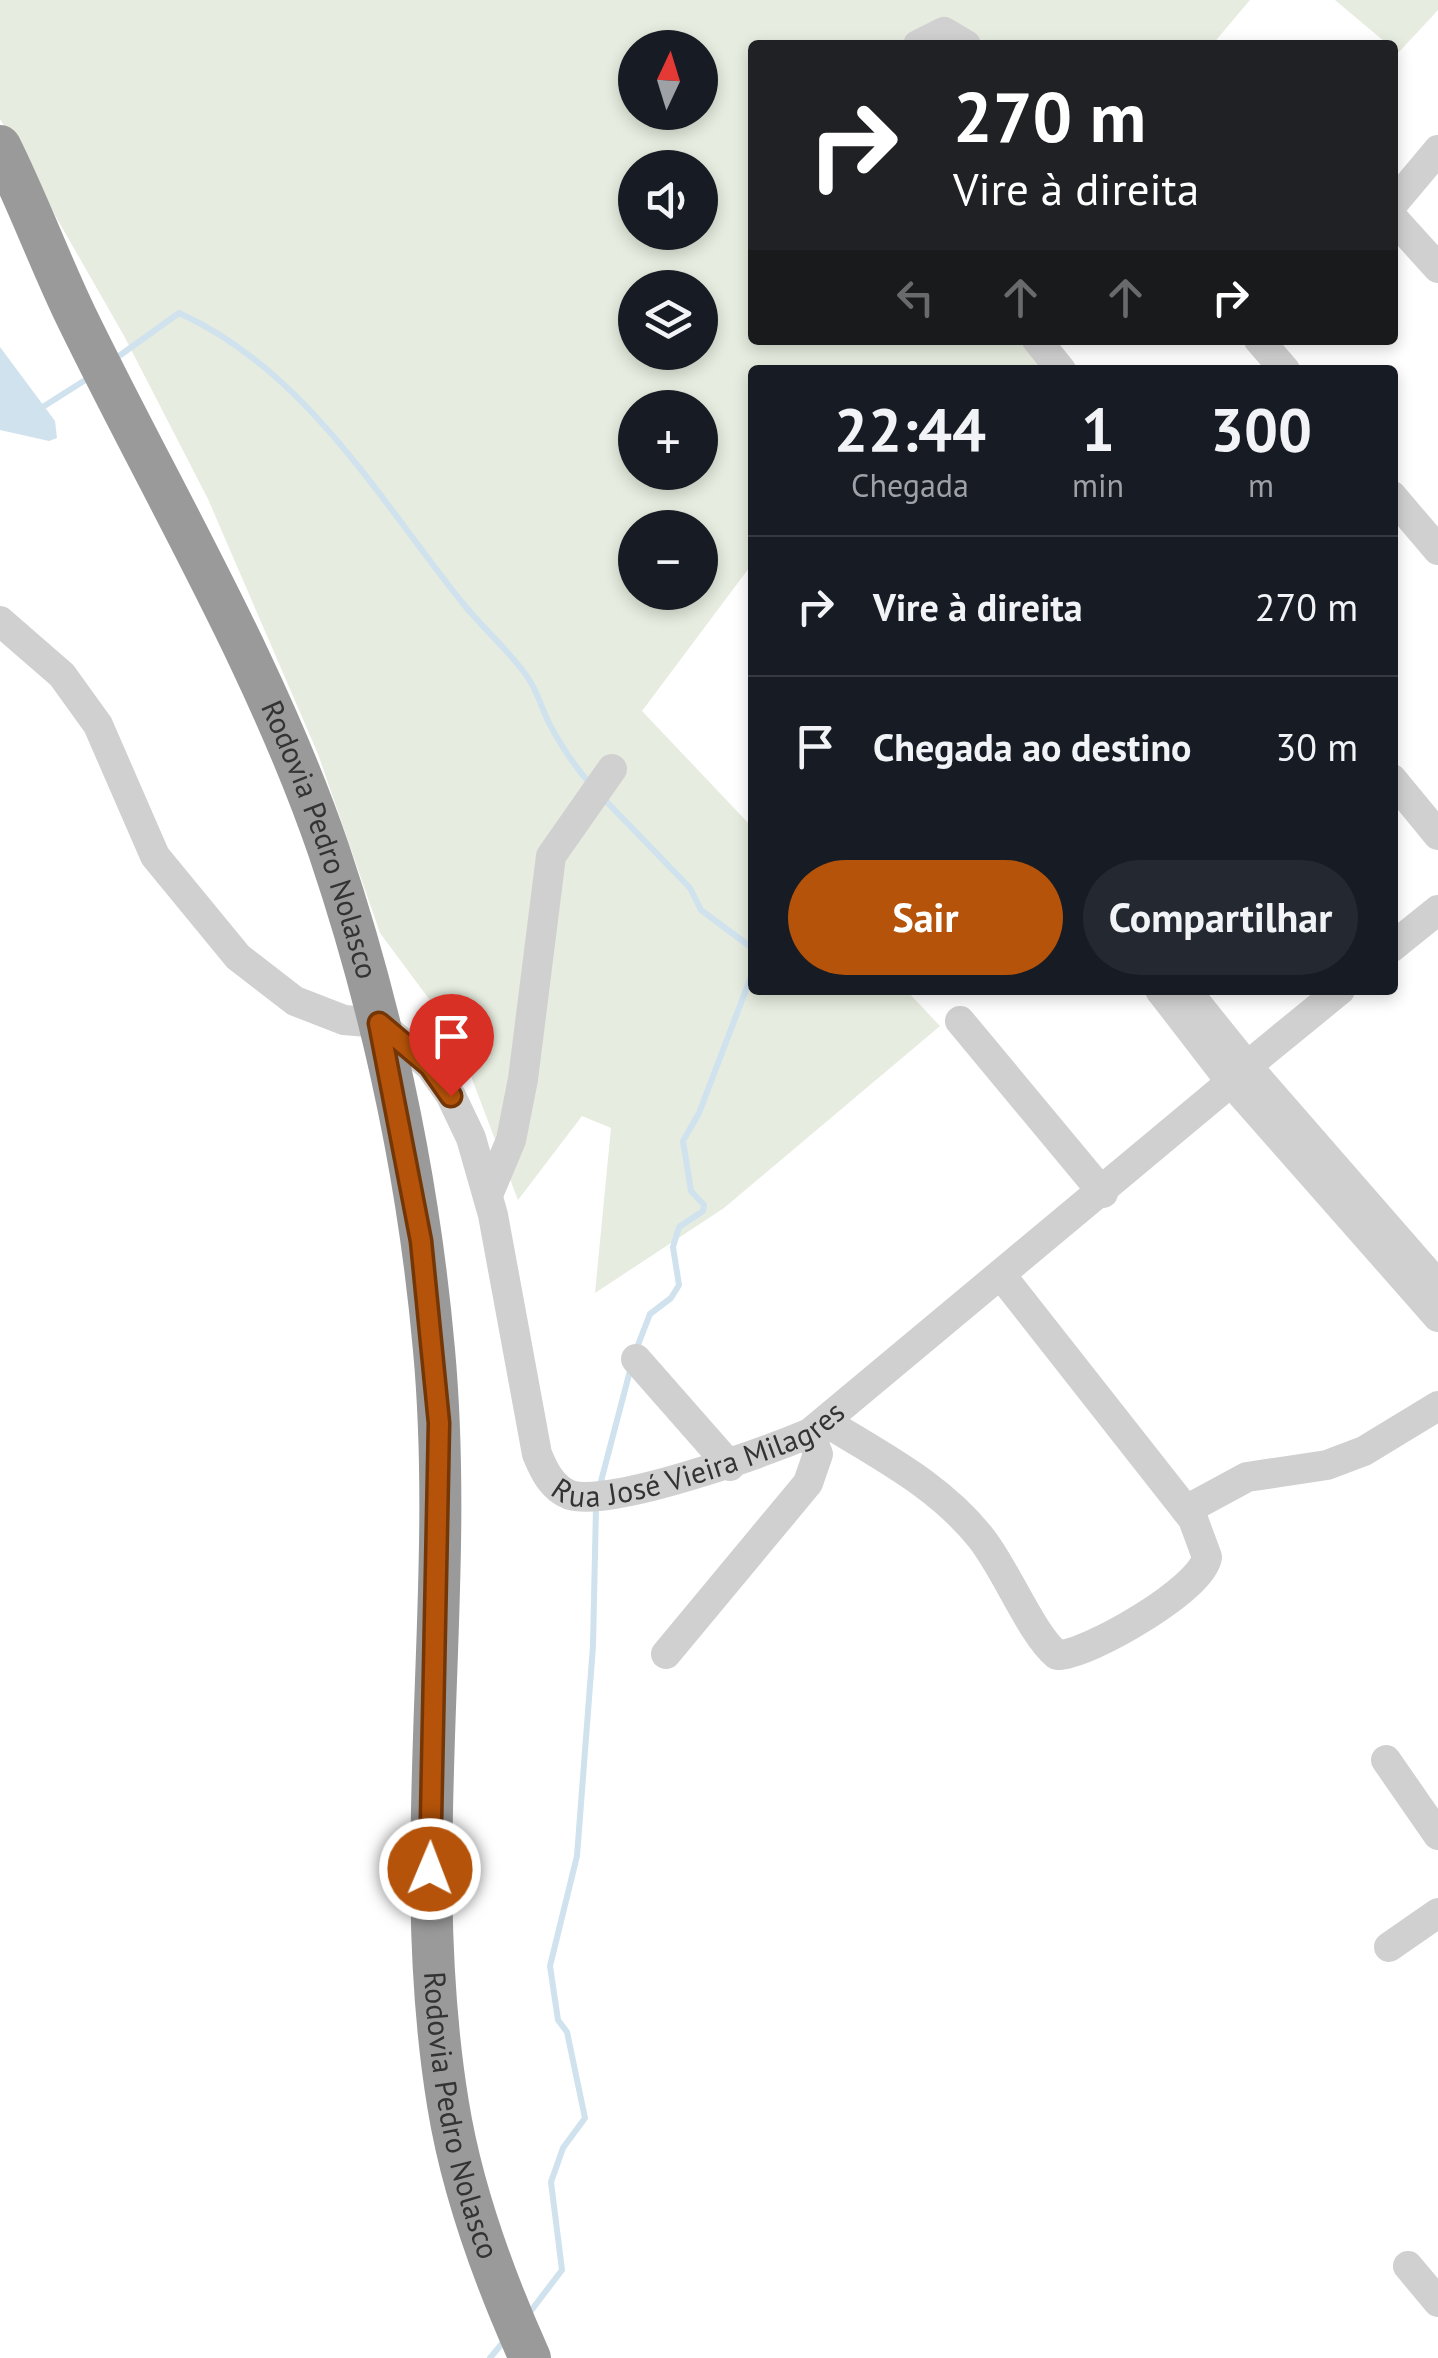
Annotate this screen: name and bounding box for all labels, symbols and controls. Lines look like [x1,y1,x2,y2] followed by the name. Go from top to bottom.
[618,30,718,130] north arrow
[618,30,718,610] map controls
[953,71,1146,161] text: 270 m
[788,80,918,210] icon: right
[618,150,718,250] button: sound
[953,159,1199,217] text: Vire à direita
[618,270,718,370] button: layers
[888,270,943,325] icon: left
[993,270,1048,325] icon: ahead
[1098,270,1153,325] icon: ahead
[1203,270,1258,325] icon: right
[618,390,718,490] button: +
[834,390,986,468] text: 22:44
[1081,390,1115,468] text: 1
[1210,390,1312,468] text: 300
[851,464,969,506] text: Chegada
[1072,464,1124,506] text: min
[1248,464,1274,506] text: m
[618,510,718,610] button: −
[788,579,843,634] icon: right
[873,582,1083,631] text: Vire à direita
[1255,582,1358,631] text: 270 m
[253,694,388,983] street label: Rodovia Pedro Nolasco
[788,719,843,774] icon: arrive
[873,722,1192,771] text: Chegada ao destino
[1276,722,1358,771] text: 30 m
[788,860,1063,975] button: Sair
[1083,860,1358,975] button: Compartilhar
[409,994,494,1097] pin
[424,1009,479,1064] icon: arrive
[544,1391,852,1515] street label: Rua José Vieira Milagres
[378,1817,482,1921] position arrow
[416,1970,509,2264] street label: Rodovia Pedro Nolasco

